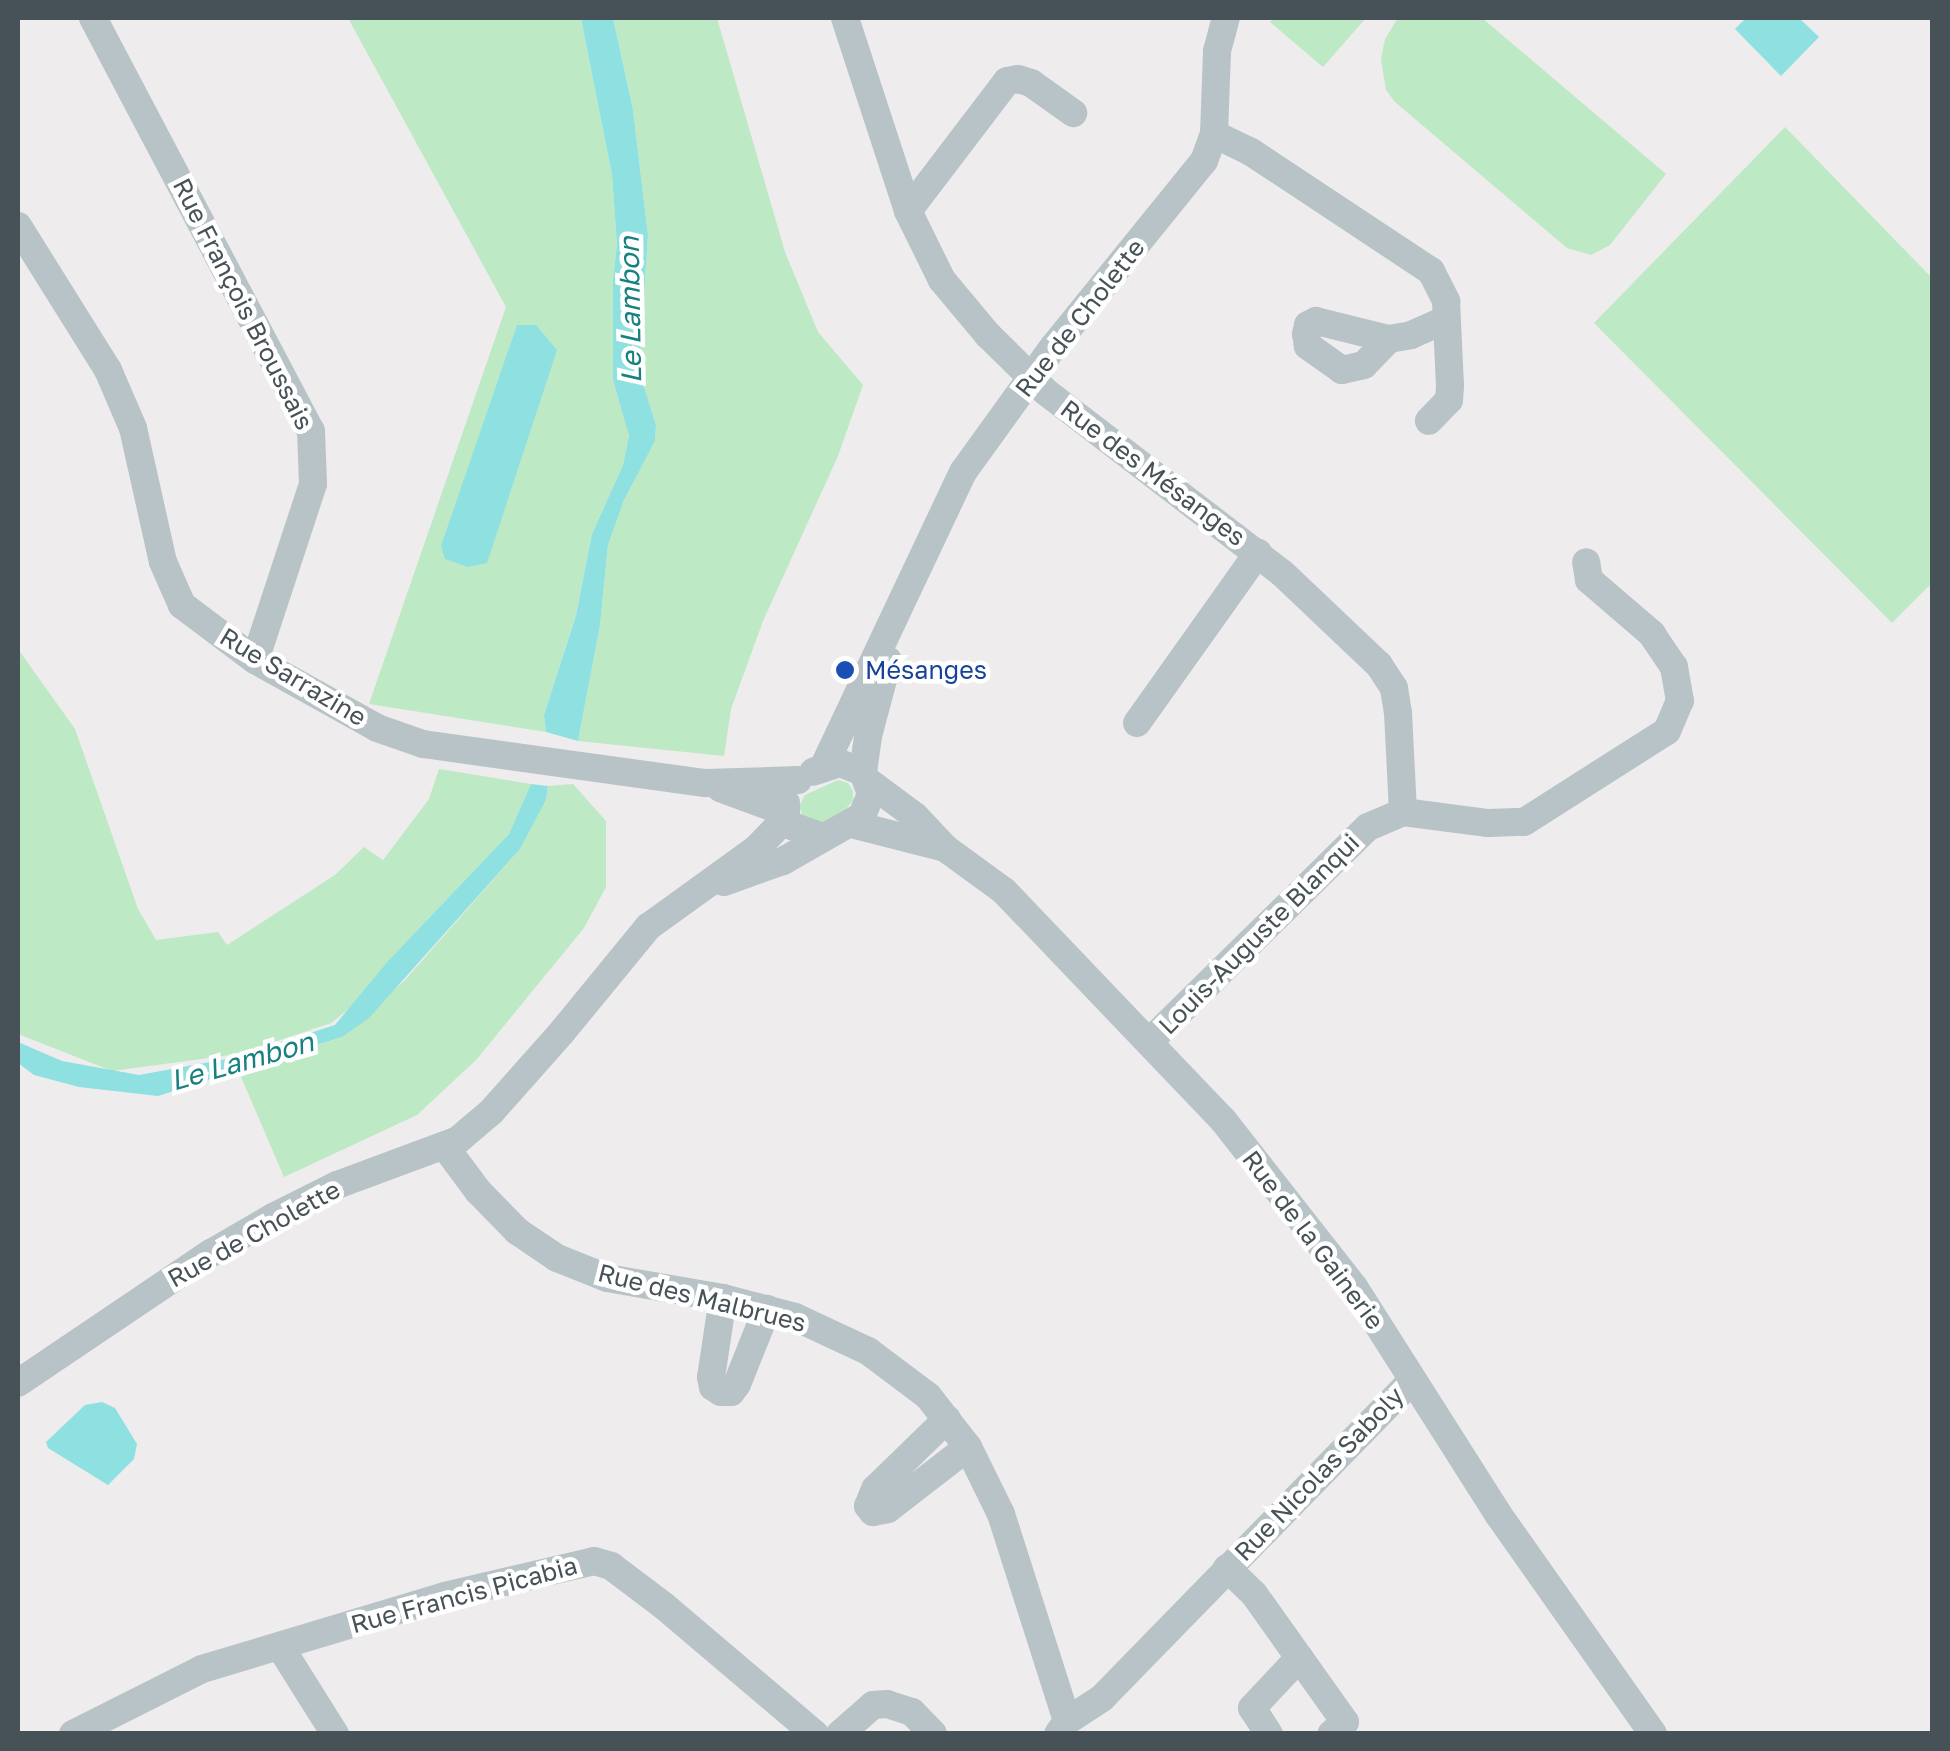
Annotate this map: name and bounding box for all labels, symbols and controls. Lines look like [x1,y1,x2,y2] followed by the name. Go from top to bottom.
[167,173,319,435] street label: Rue François Broussais
[1009,233,1151,403] street label: Rue de Cholette
[612,236,648,384] water label: Le Lambon
[1055,394,1251,552] street label: Rue des Mésanges
[214,622,372,732] street label: Rue Sarrazine
[865,655,987,685] place label: Mésanges
[834,659,856,681] marker: Mésanges
[1153,828,1365,1040] street label: Louis-Auguste Blanqui
[167,1025,317,1097] water label: Le Lambon
[1236,1145,1390,1335] street label: Rue de la Gainerie
[163,1174,345,1294] street label: Rue de Cholette
[595,1258,809,1338] street label: Rue des Malbrues
[1228,1381,1410,1567] street label: Rue Nicolas Saboly
[348,1550,580,1640] street label: Rue Francis Picabia

